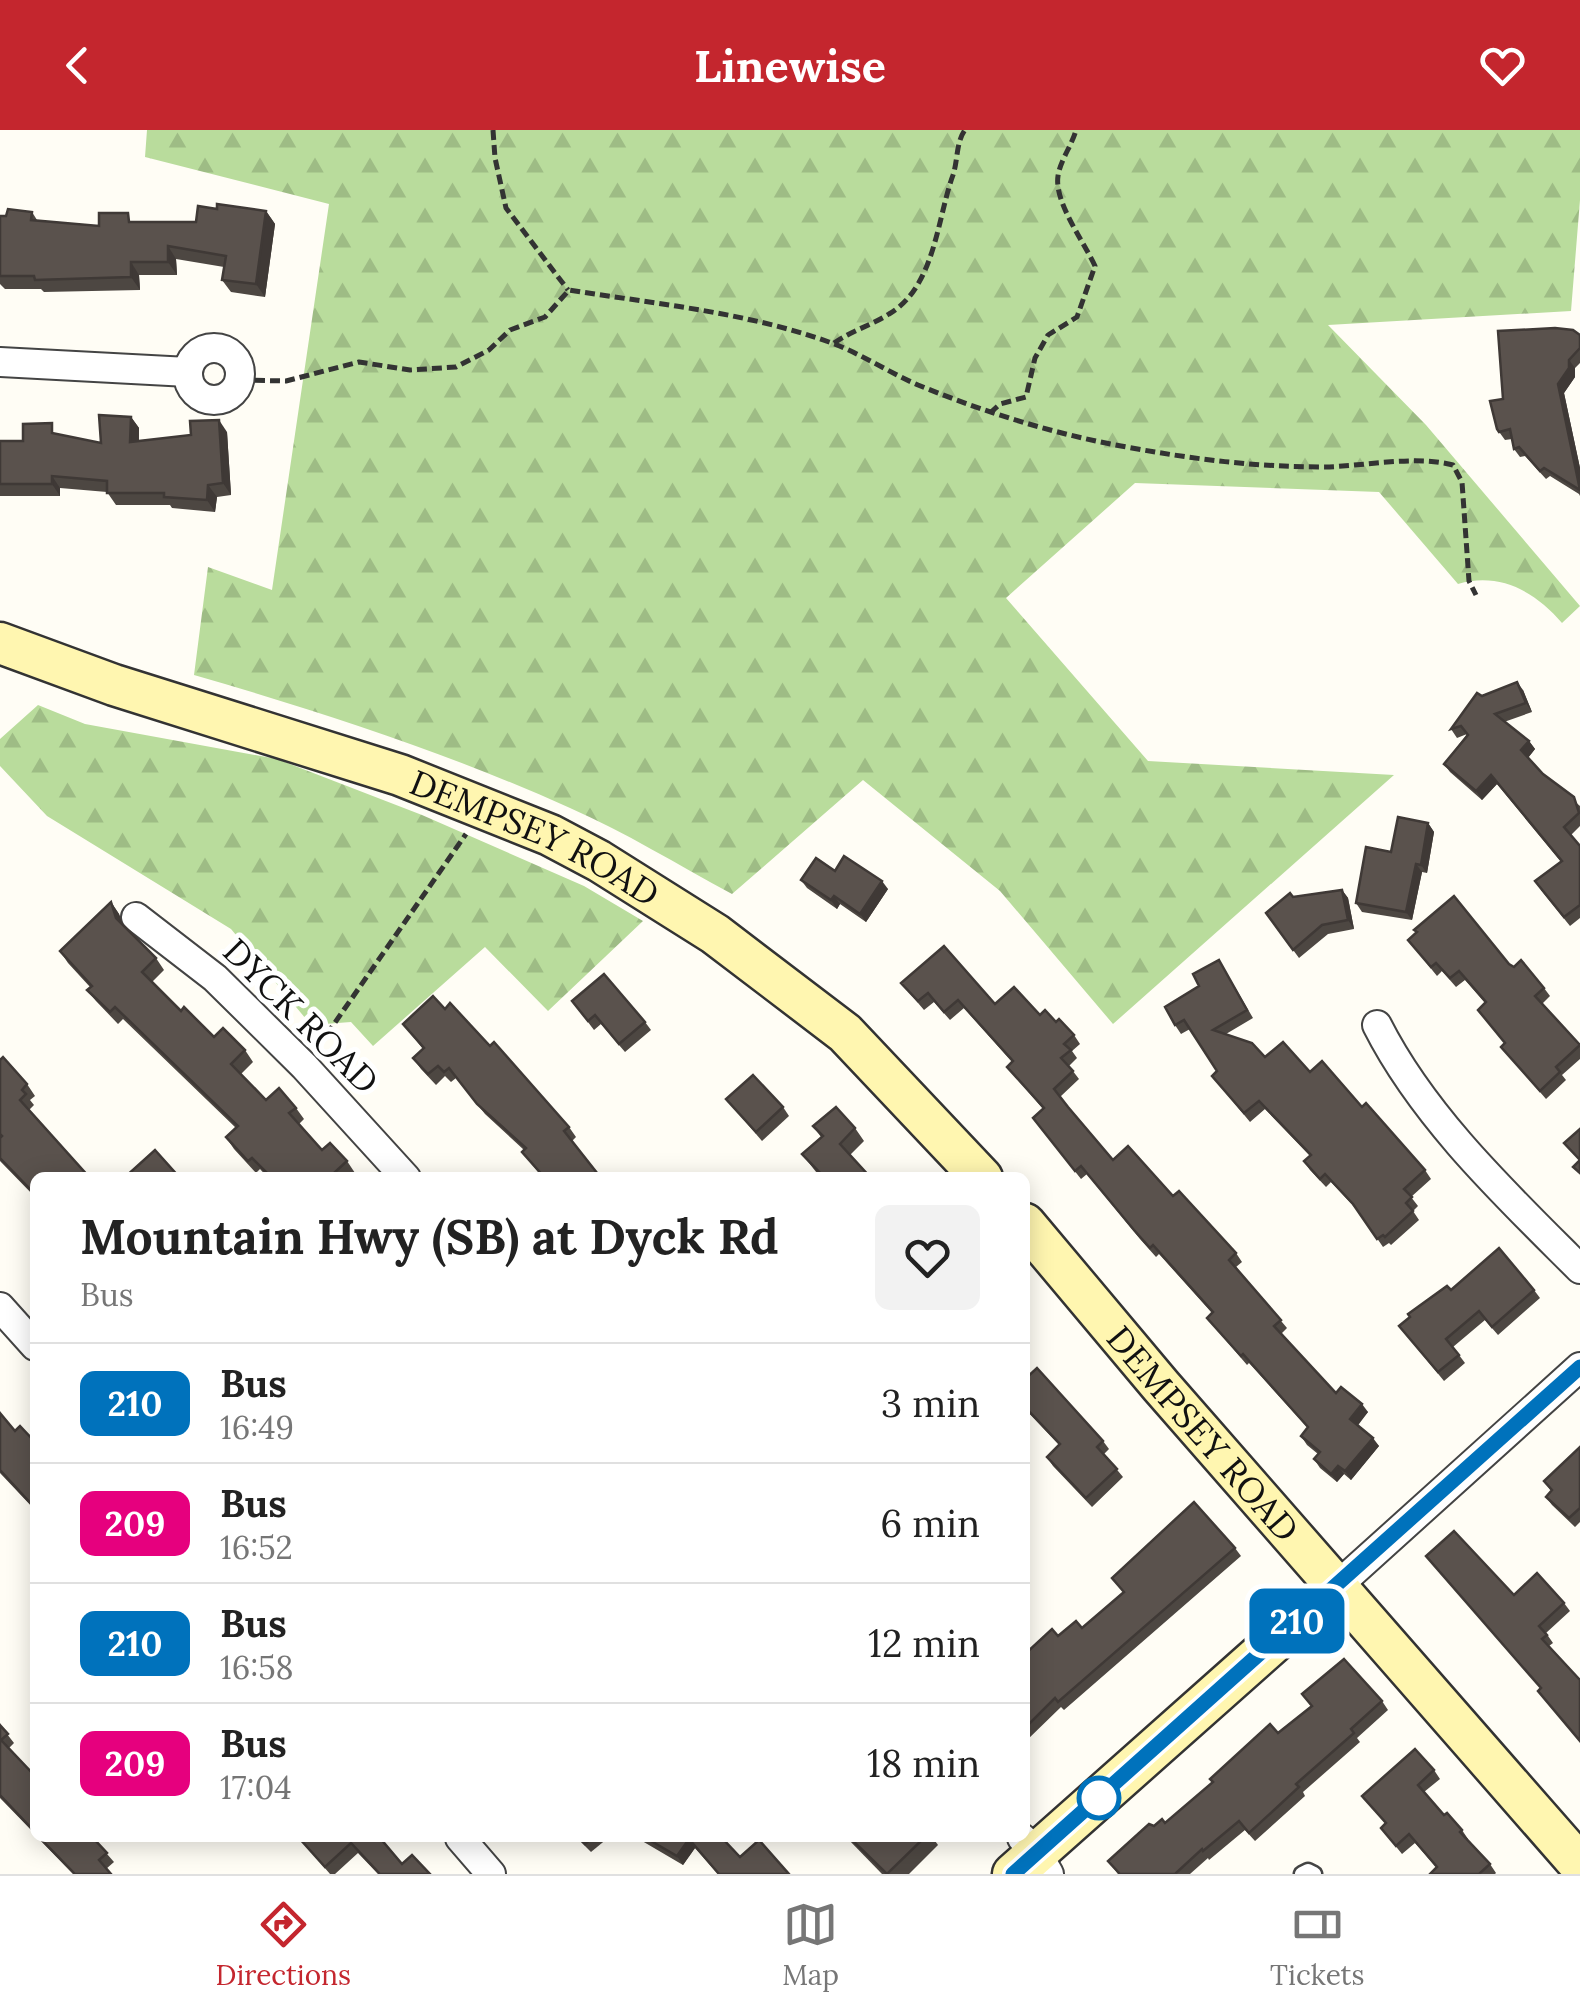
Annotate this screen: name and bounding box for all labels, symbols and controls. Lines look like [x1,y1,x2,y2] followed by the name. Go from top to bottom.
[694,37,886,94] text: Linewise
[50,38,105,93] icon: back
[1475,38,1530,93] icon: heart
[404,759,668,916] street label: DEMPSEY ROAD
[214,929,388,1103] street label: DYCK ROAD
[875,1205,980,1310] button: heart
[80,1206,779,1267] text: Mountain Hwy (SB) at Dyck Rd
[80,1274,134,1315] text: Bus
[1097,1316,1309,1551] street label: DEMPSEY ROAD
[220,1359,287,1407] text: Bus
[881,1379,980,1427] text: 3 min
[107,1381,163,1426] text: 210
[220,1407,294,1448] text: 16:49
[220,1479,287,1527] text: Bus
[880,1499,980,1547] text: 6 min
[104,1501,166,1546] text: 209
[220,1527,293,1568] text: 16:52
[1240,1588,1354,1654] line badge: 210
[220,1599,287,1647] text: Bus
[1269,1599,1325,1644] text: 210
[868,1619,980,1667] text: 12 min
[107,1621,163,1666] text: 210
[220,1647,294,1688] text: 16:58
[220,1719,287,1767] text: Bus
[867,1739,980,1787] text: 18 min
[104,1741,166,1786] text: 209
[220,1767,292,1808] text: 17:04
[1078,1777,1120,1819] unlabelled marker
[216,1897,351,1993] tab: Directions
[782,1897,839,1993] tab: Map
[1270,1897,1364,1993] tab: Tickets

